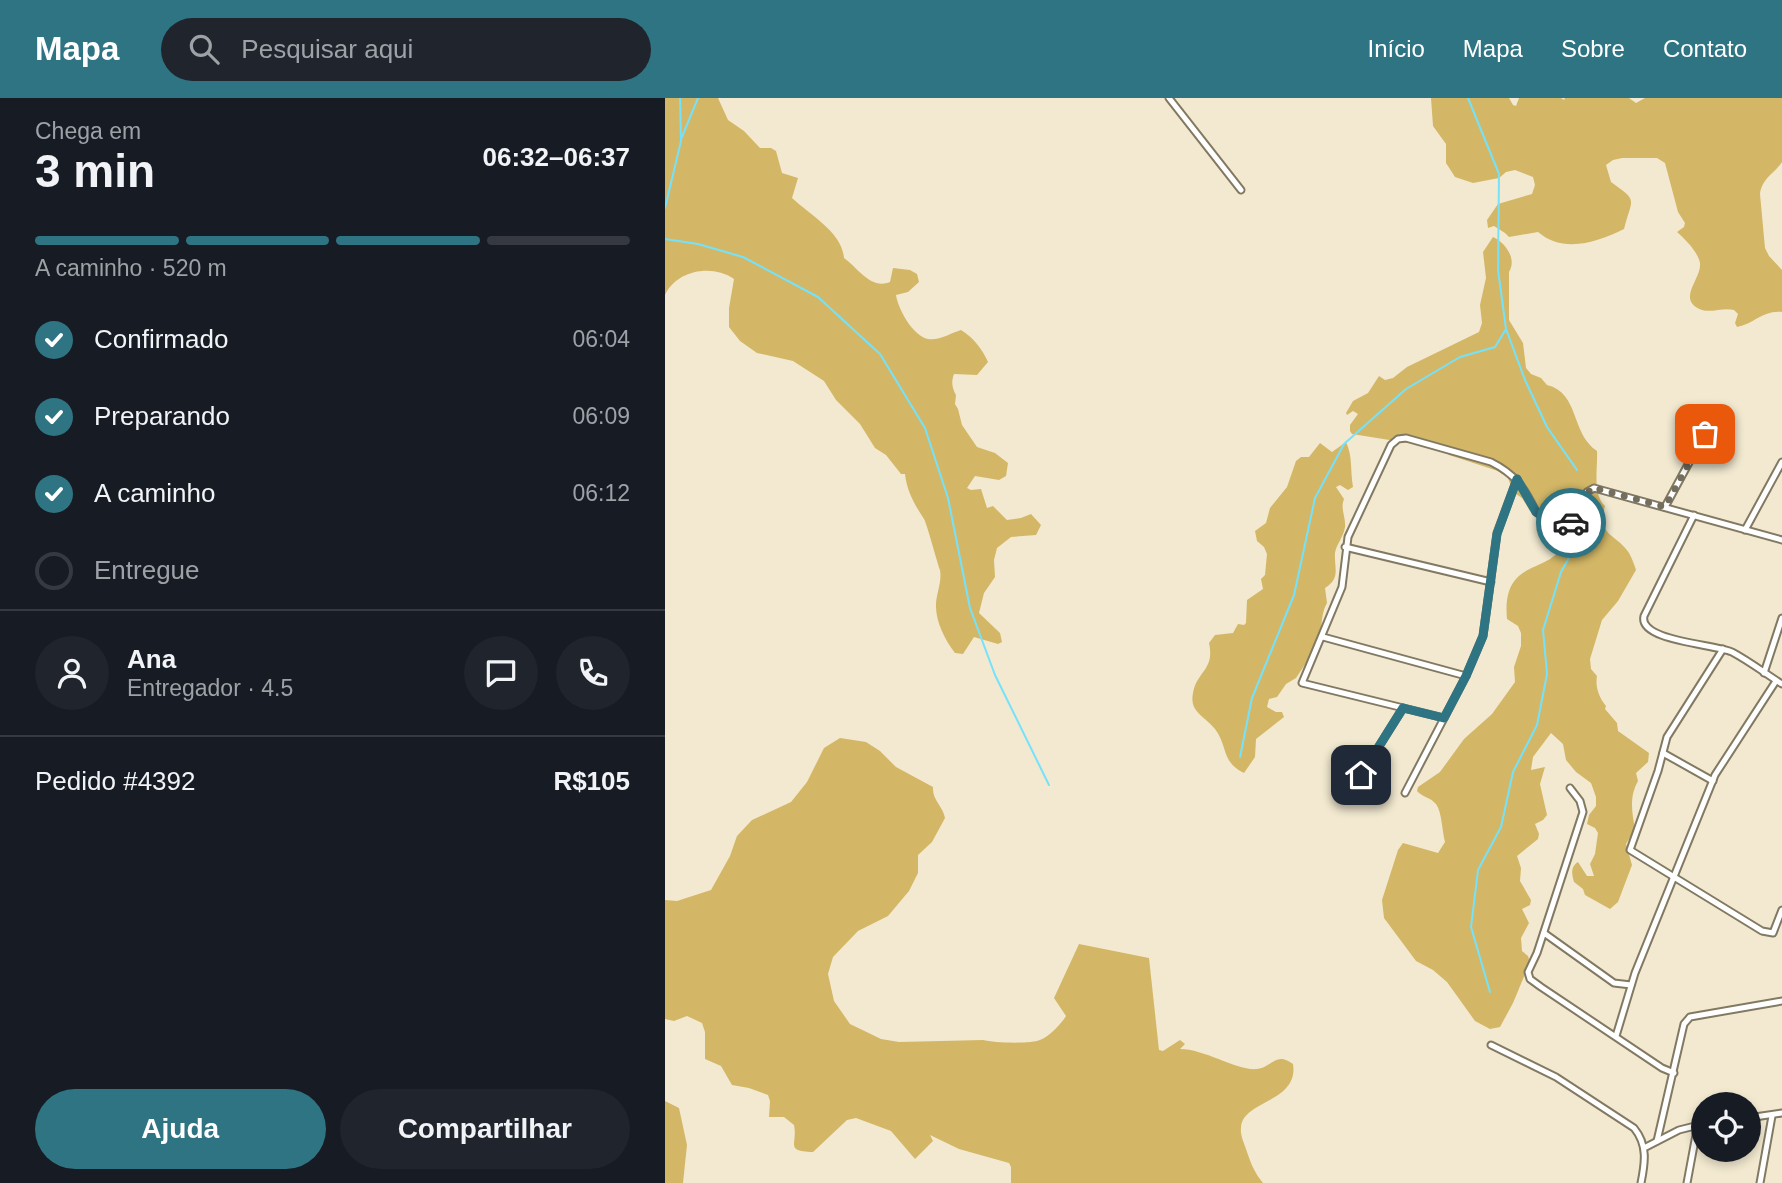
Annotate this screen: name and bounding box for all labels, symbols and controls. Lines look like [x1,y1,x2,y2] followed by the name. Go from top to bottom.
[161,18,651,81] search box
[35,30,119,67] text: Mapa
[185,30,223,68] icon: search
[241,34,413,64] text: Pesquisar aqui
[1367,35,1425,62] text: Início
[1463,35,1523,62] text: Mapa
[1561,35,1625,62] text: Sobre
[1663,35,1747,62] text: Contato
[35,118,141,144] text: Chega em
[483,142,630,172] text: 06:32–06:37
[35,145,155,197] text: 3 min
[35,255,227,281] text: A caminho · 520 m
[35,321,73,359] icon: check
[94,324,228,354] text: Confirmado
[572,326,630,352] text: 06:04
[35,398,73,436] icon: check
[94,401,230,431] text: Preparando
[572,403,630,429] text: 06:09
[1675,404,1735,464] pin
[1686,415,1724,453] icon: bag
[35,475,73,513] icon: check
[94,478,215,508] text: A caminho
[572,480,630,506] text: 06:12
[1536,488,1606,558] courier
[1552,504,1590,542] icon: car
[94,555,200,585] text: Entregue
[35,636,109,710] button: person
[464,636,538,710] button: chat
[556,636,630,710] button: phone
[127,644,176,674] text: Ana
[127,675,293,701] text: Entregador · 4.5
[1331,745,1391,805] pin
[1342,756,1380,794] icon: home
[35,766,195,796] text: Pedido #4392
[553,766,630,796] text: R$105
[35,1089,326,1169] button: Ajuda
[340,1089,630,1169] button: Compartilhar
[1691,1092,1761,1162] map controls
[1691,1092,1761,1162] button: locate

